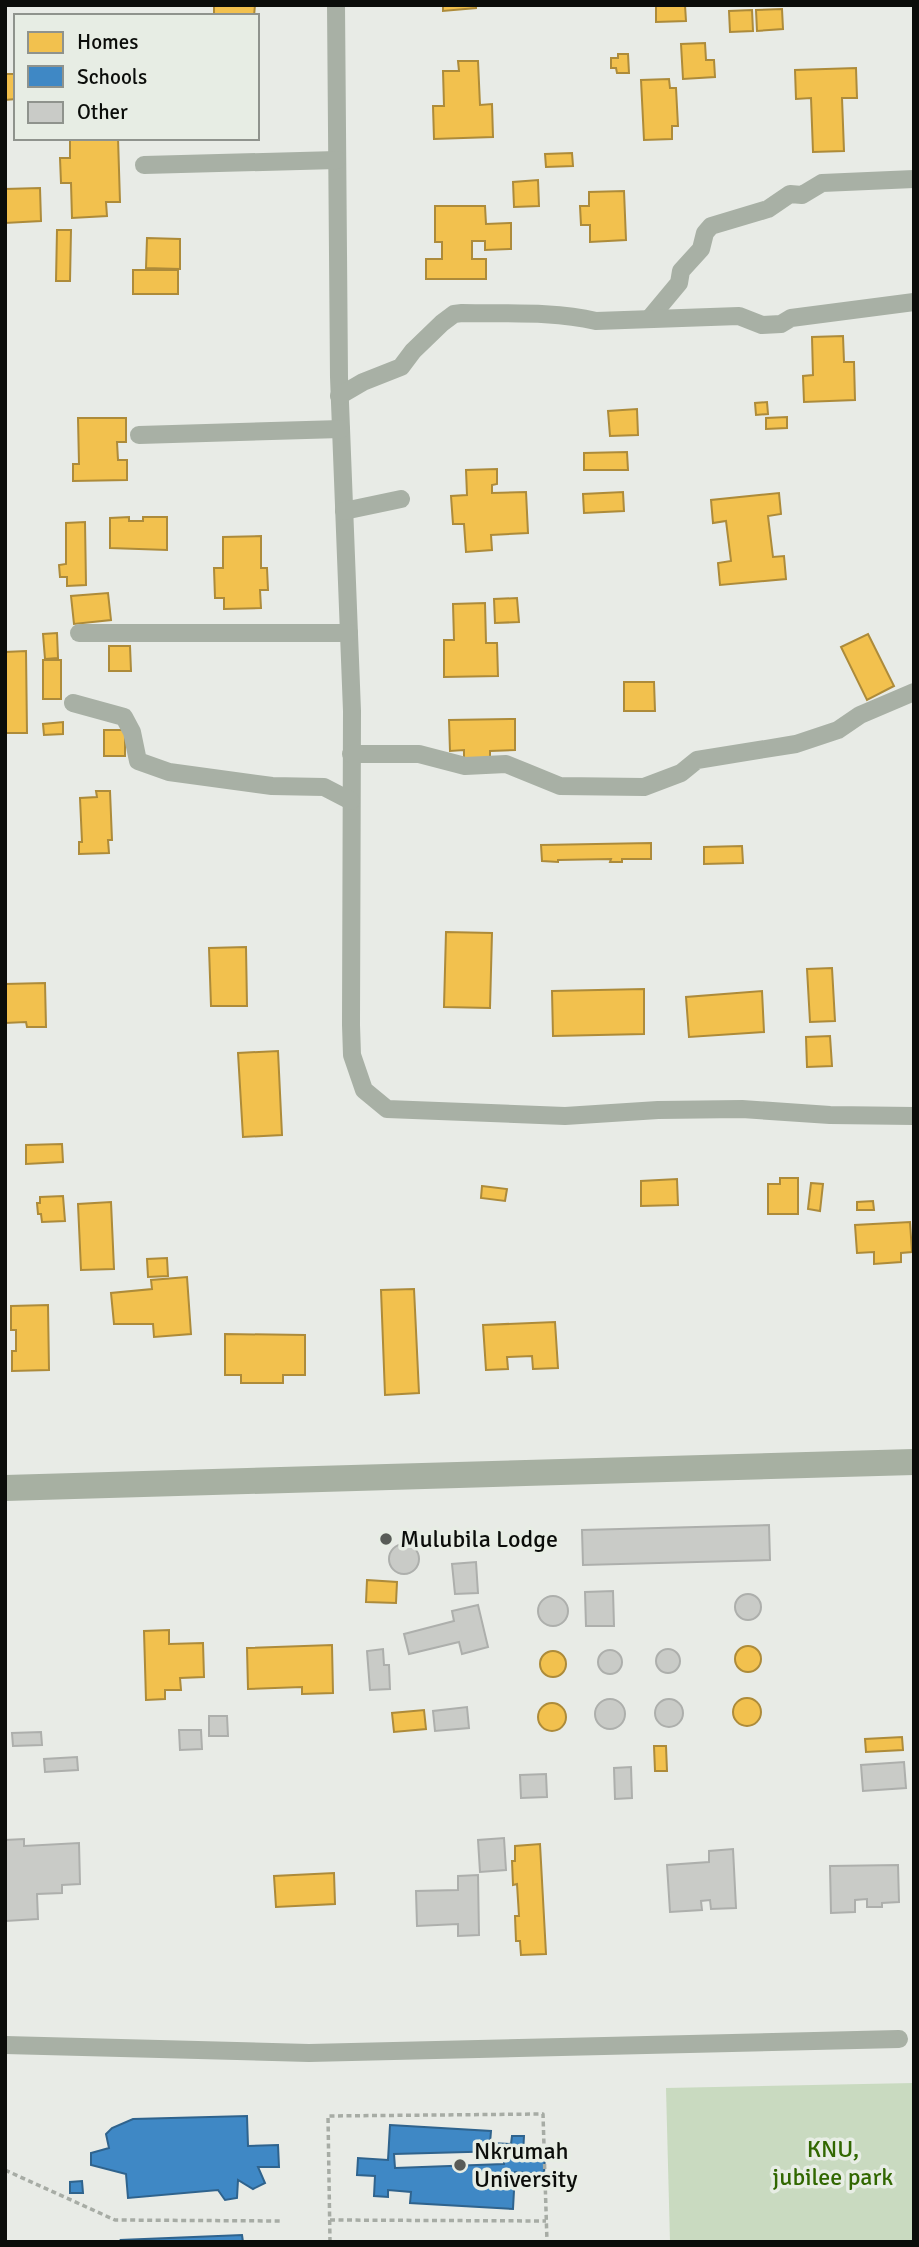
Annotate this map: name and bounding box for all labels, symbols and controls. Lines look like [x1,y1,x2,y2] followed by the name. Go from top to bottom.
[14,14,259,140] legend
[77,29,139,55] text: Homes
[77,64,147,90] text: Schools
[77,99,128,125] text: Other
[400,1524,558,1554] place label: Mulubila Lodge
[378,1531,394,1547] marker: Mulubila Lodge
[773,2134,893,2192] park label: KNU, jubilee park
[474,2136,578,2194] place label: Nkrumah University
[452,2157,468,2173] marker: Nkrumah University

